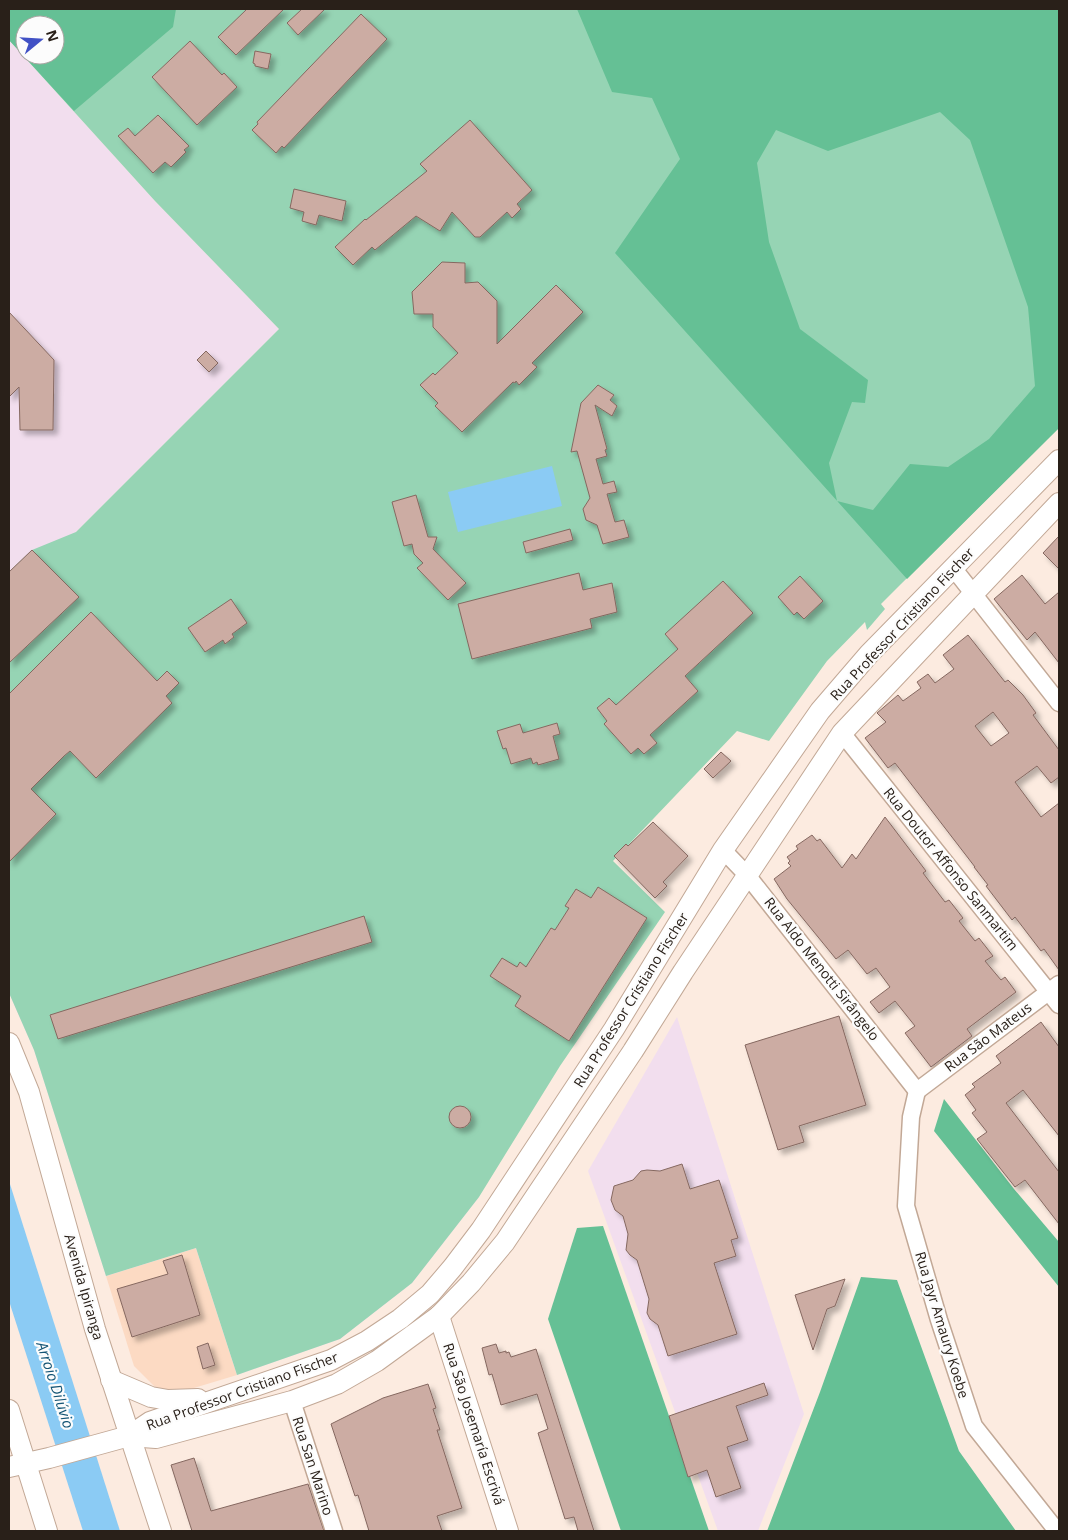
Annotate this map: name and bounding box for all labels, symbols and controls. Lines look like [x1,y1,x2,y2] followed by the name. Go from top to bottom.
[15,15,65,65] north arrow
[42,27,64,44] text: N
[825,543,978,704] street label: Rua Professor Cristiano Fischer
[880,783,1023,954] street label: Rua Doutor Affonso Sanmartim
[760,893,884,1044] street label: Rua Aldo Menotti Sirângelo
[569,908,693,1091] street label: Rua Professor Cristiano Fischer
[940,997,1035,1076] street label: Rua São Mateus
[60,1232,109,1342] street label: Avenida Ipiranga
[911,1249,974,1401] street label: Rua Jayr Amaury Koebe
[32,1338,79,1431] water label: Arroio Dilúvio
[439,1340,510,1507] street label: Rua São Josemaría Escrivá
[143,1347,341,1434] street label: Rua Professor Cristiano Fischer
[289,1414,338,1518] street label: Rua San Marino

